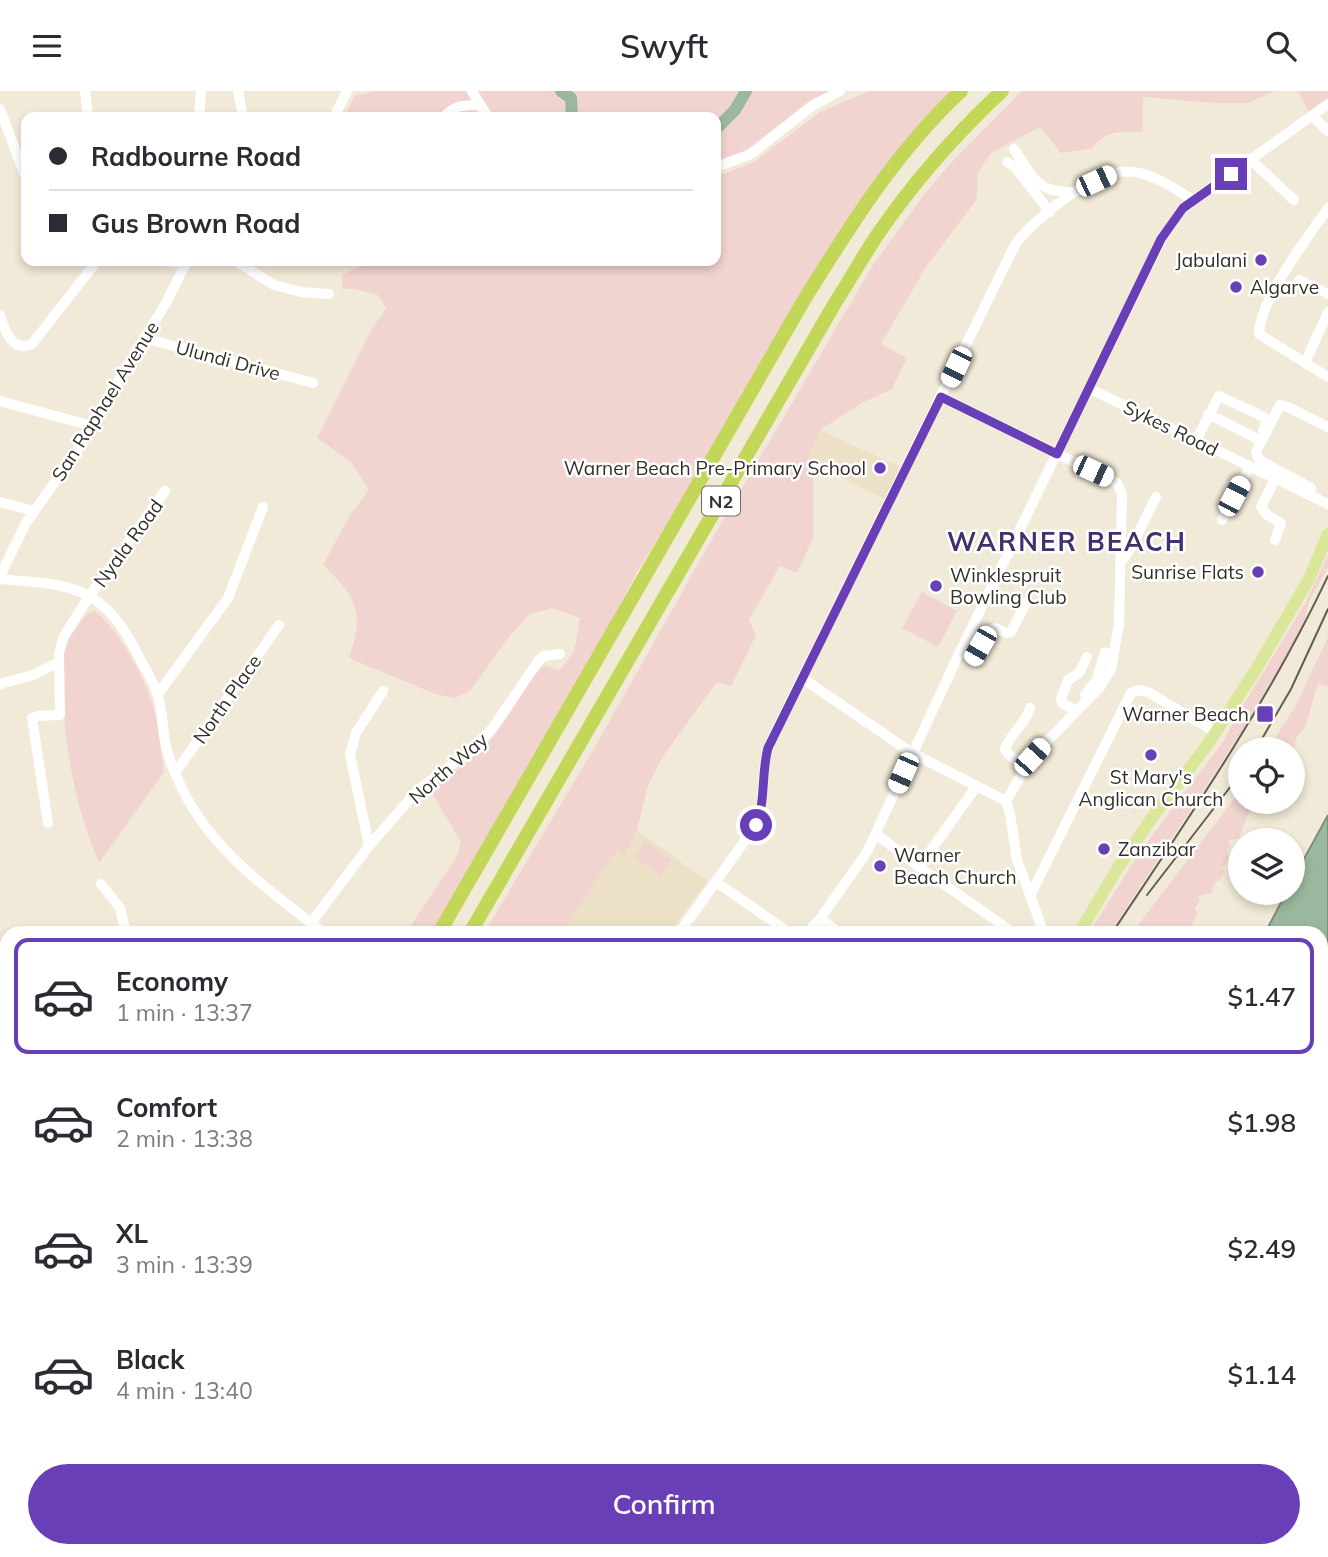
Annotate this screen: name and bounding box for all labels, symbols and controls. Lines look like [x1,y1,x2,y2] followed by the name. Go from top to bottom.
[620,26,708,66] text: Swyft
[28,27,66,65] icon: menu
[1262,27,1300,65] icon: search
[91,140,301,173] text: Radbourne Road
[1215,158,1247,190] route end
[1073,163,1120,199] car
[91,207,300,240] text: Gus Brown Road
[1175,248,1247,272] place label: Jabulani
[1253,252,1269,268] marker: Jabulani
[1250,275,1319,299] place label: Algarve
[1228,279,1244,295] marker: Algarve
[46,317,164,485] street label: San Raphael Avenue
[173,335,283,385] street label: Ulundi Drive
[938,344,975,390] car
[1120,395,1222,461] street label: Sykes Road
[1070,453,1117,489] car
[564,456,866,480] place label: Warner Beach Pre-Primary School
[872,460,888,476] marker: Warner Beach Pre-Primary School
[1215,473,1254,519] car
[702,487,740,515] road number: N2
[88,494,168,592] street label: Nyala Road
[947,525,1187,558] district label: WARNER BEACH
[1131,560,1244,584] place label: Sunrise Flats
[950,563,1067,609] place label: Winklespruit Bowling Club
[1250,564,1266,580] marker: Sunrise Flats
[928,578,944,594] marker: Winklespruit Bowling Club
[961,623,1000,669] car
[188,650,266,748] street label: North Place
[1122,702,1249,726] place label: Warner Beach
[1255,704,1275,724] marker: Warner Beach
[404,727,492,809] street label: North Way
[1011,734,1054,780] car
[1228,737,1305,905] map controls
[1228,737,1305,814] button: locate
[1143,747,1159,763] marker: St Mary's Anglican Church
[885,750,922,796] car
[1079,765,1223,811] place label: St Mary's Anglican Church
[740,809,772,841] route start
[1228,828,1305,905] button: layers
[1118,837,1196,861] place label: Zanzibar
[1096,841,1112,857] marker: Zanzibar
[894,843,1017,889] place label: Warner Beach Church
[872,858,888,874] marker: Warner Beach Church
[32,965,95,1028] icon: car
[116,965,228,998] text: Economy
[1227,980,1296,1013] text: $1.47
[116,998,253,1027] text: 1 min · 13:37
[32,1091,95,1154] icon: car
[116,1091,217,1124] text: Comfort
[1227,1106,1296,1139] text: $1.98
[116,1124,253,1153] text: 2 min · 13:38
[32,1217,95,1280] icon: car
[116,1217,148,1250] text: XL
[1227,1232,1296,1265] text: $2.49
[116,1250,253,1279] text: 3 min · 13:39
[32,1343,95,1406] icon: car
[116,1343,184,1376] text: Black
[1227,1358,1296,1391] text: $1.14
[116,1376,253,1405] text: 4 min · 13:40
[28,1464,1300,1544] button: Confirm

